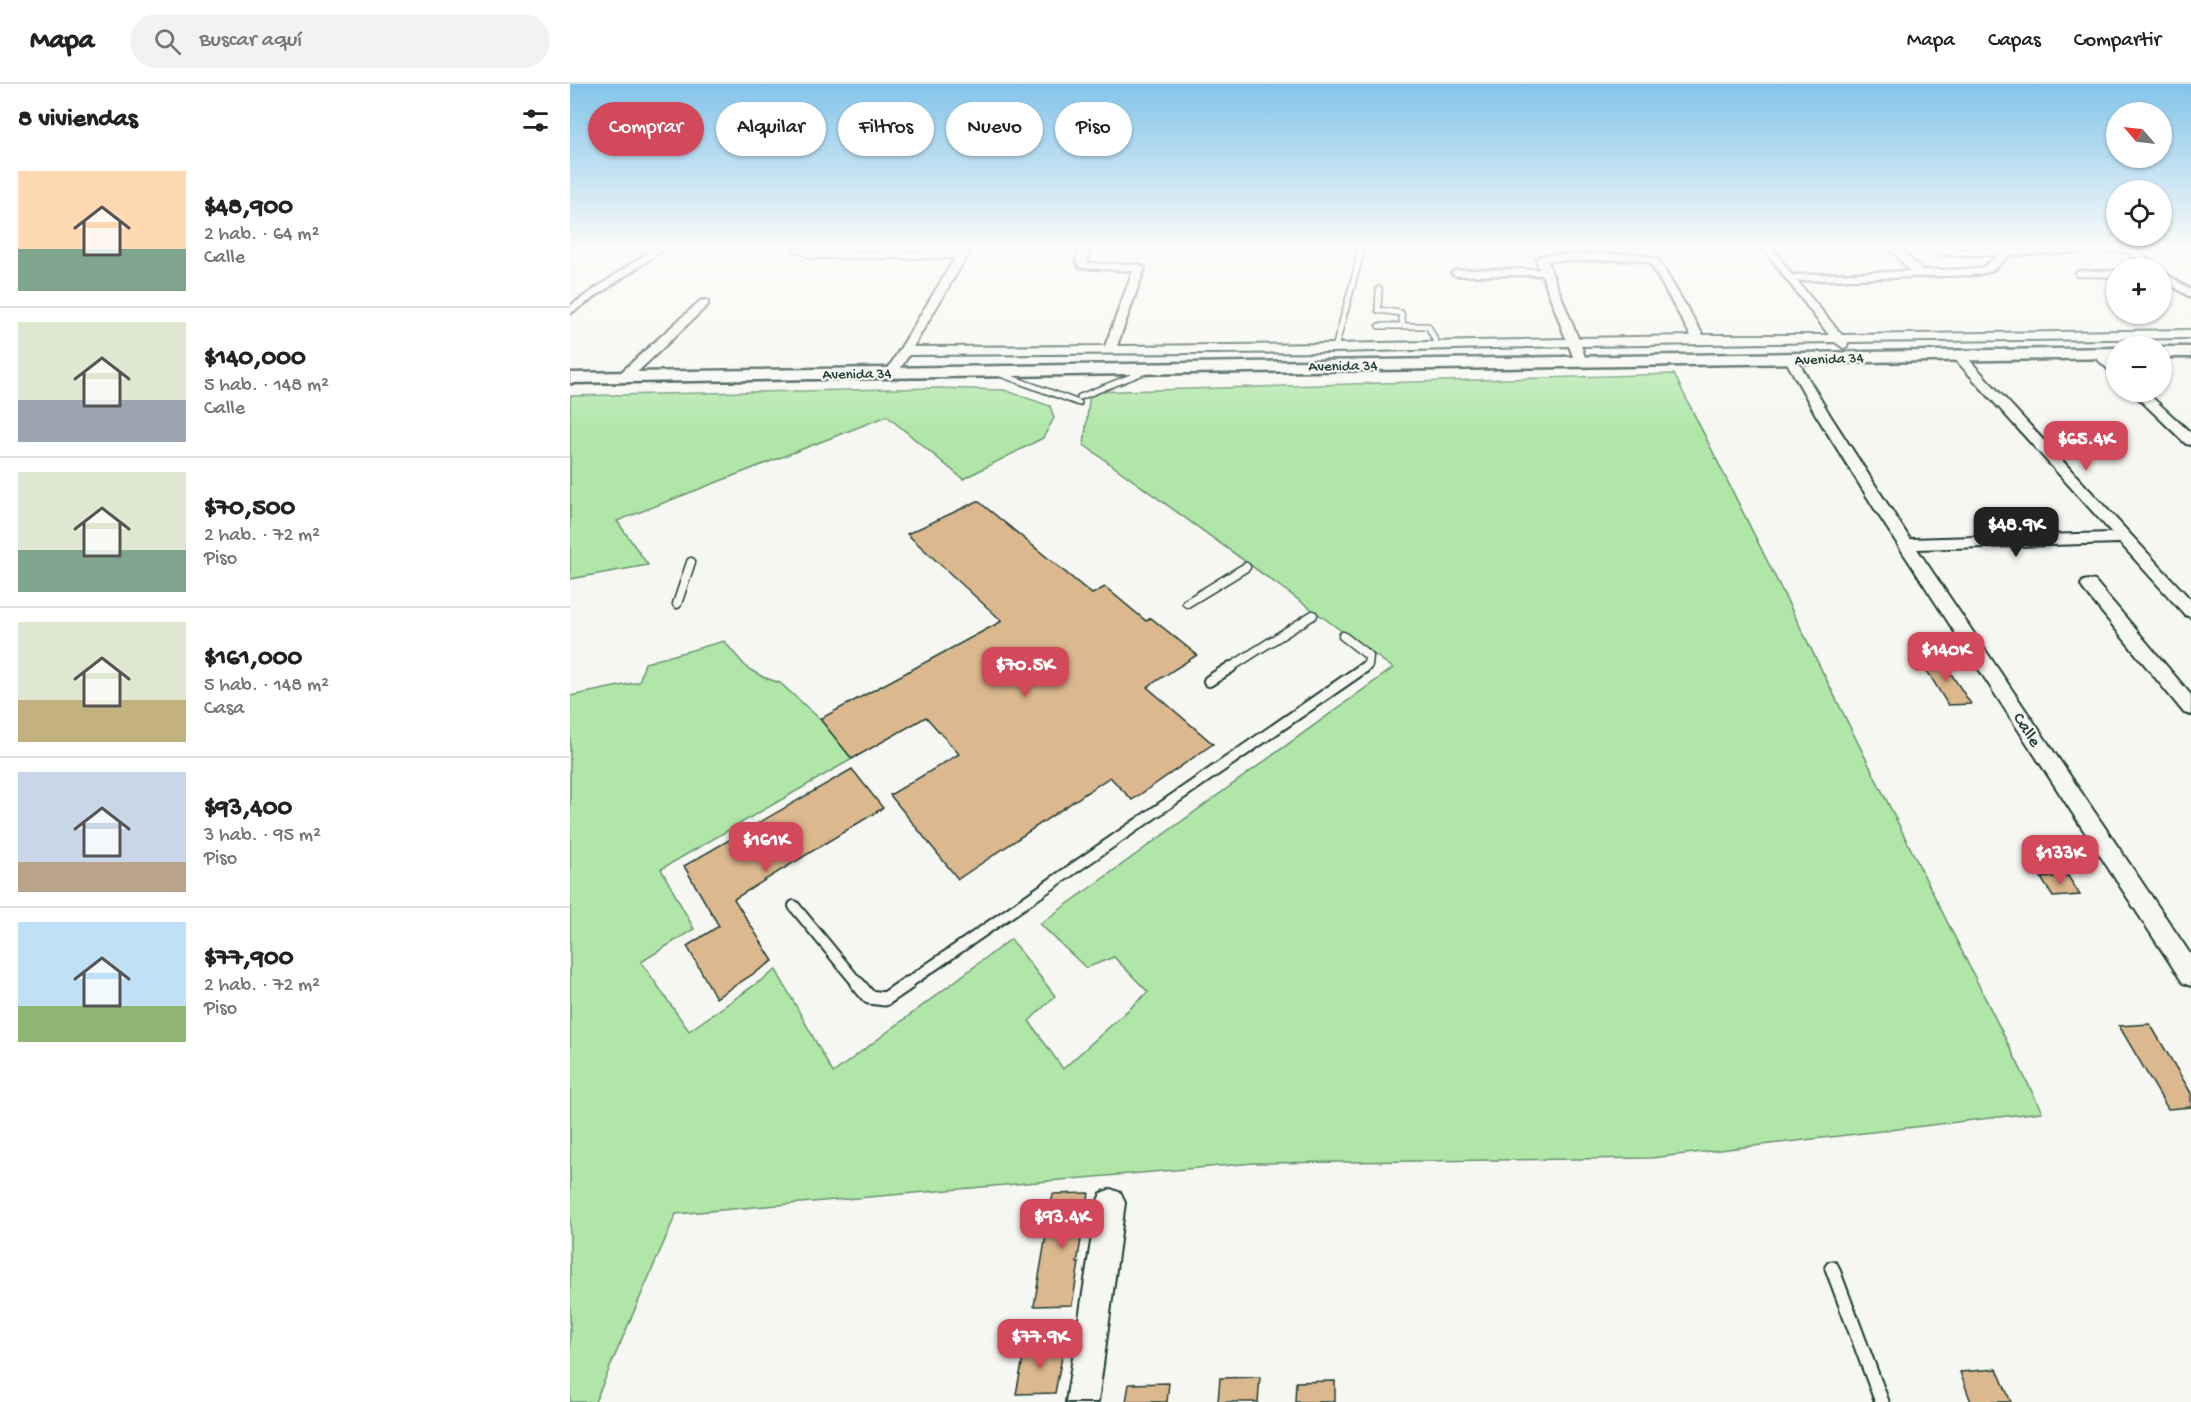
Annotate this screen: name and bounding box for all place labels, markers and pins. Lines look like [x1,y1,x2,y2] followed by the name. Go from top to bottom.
[2037,421,2135,472] pin: $65.4K
[1967,507,2065,558] pin: $48.9K
[1904,632,1988,683] pin: $140K
[976,647,1074,698] pin: $70.5K
[724,822,808,873] pin: $161K
[2018,835,2102,886] pin: $133K
[1013,1199,1111,1250] pin: $93.4K
[991,1319,1089,1370] pin: $77.9K

